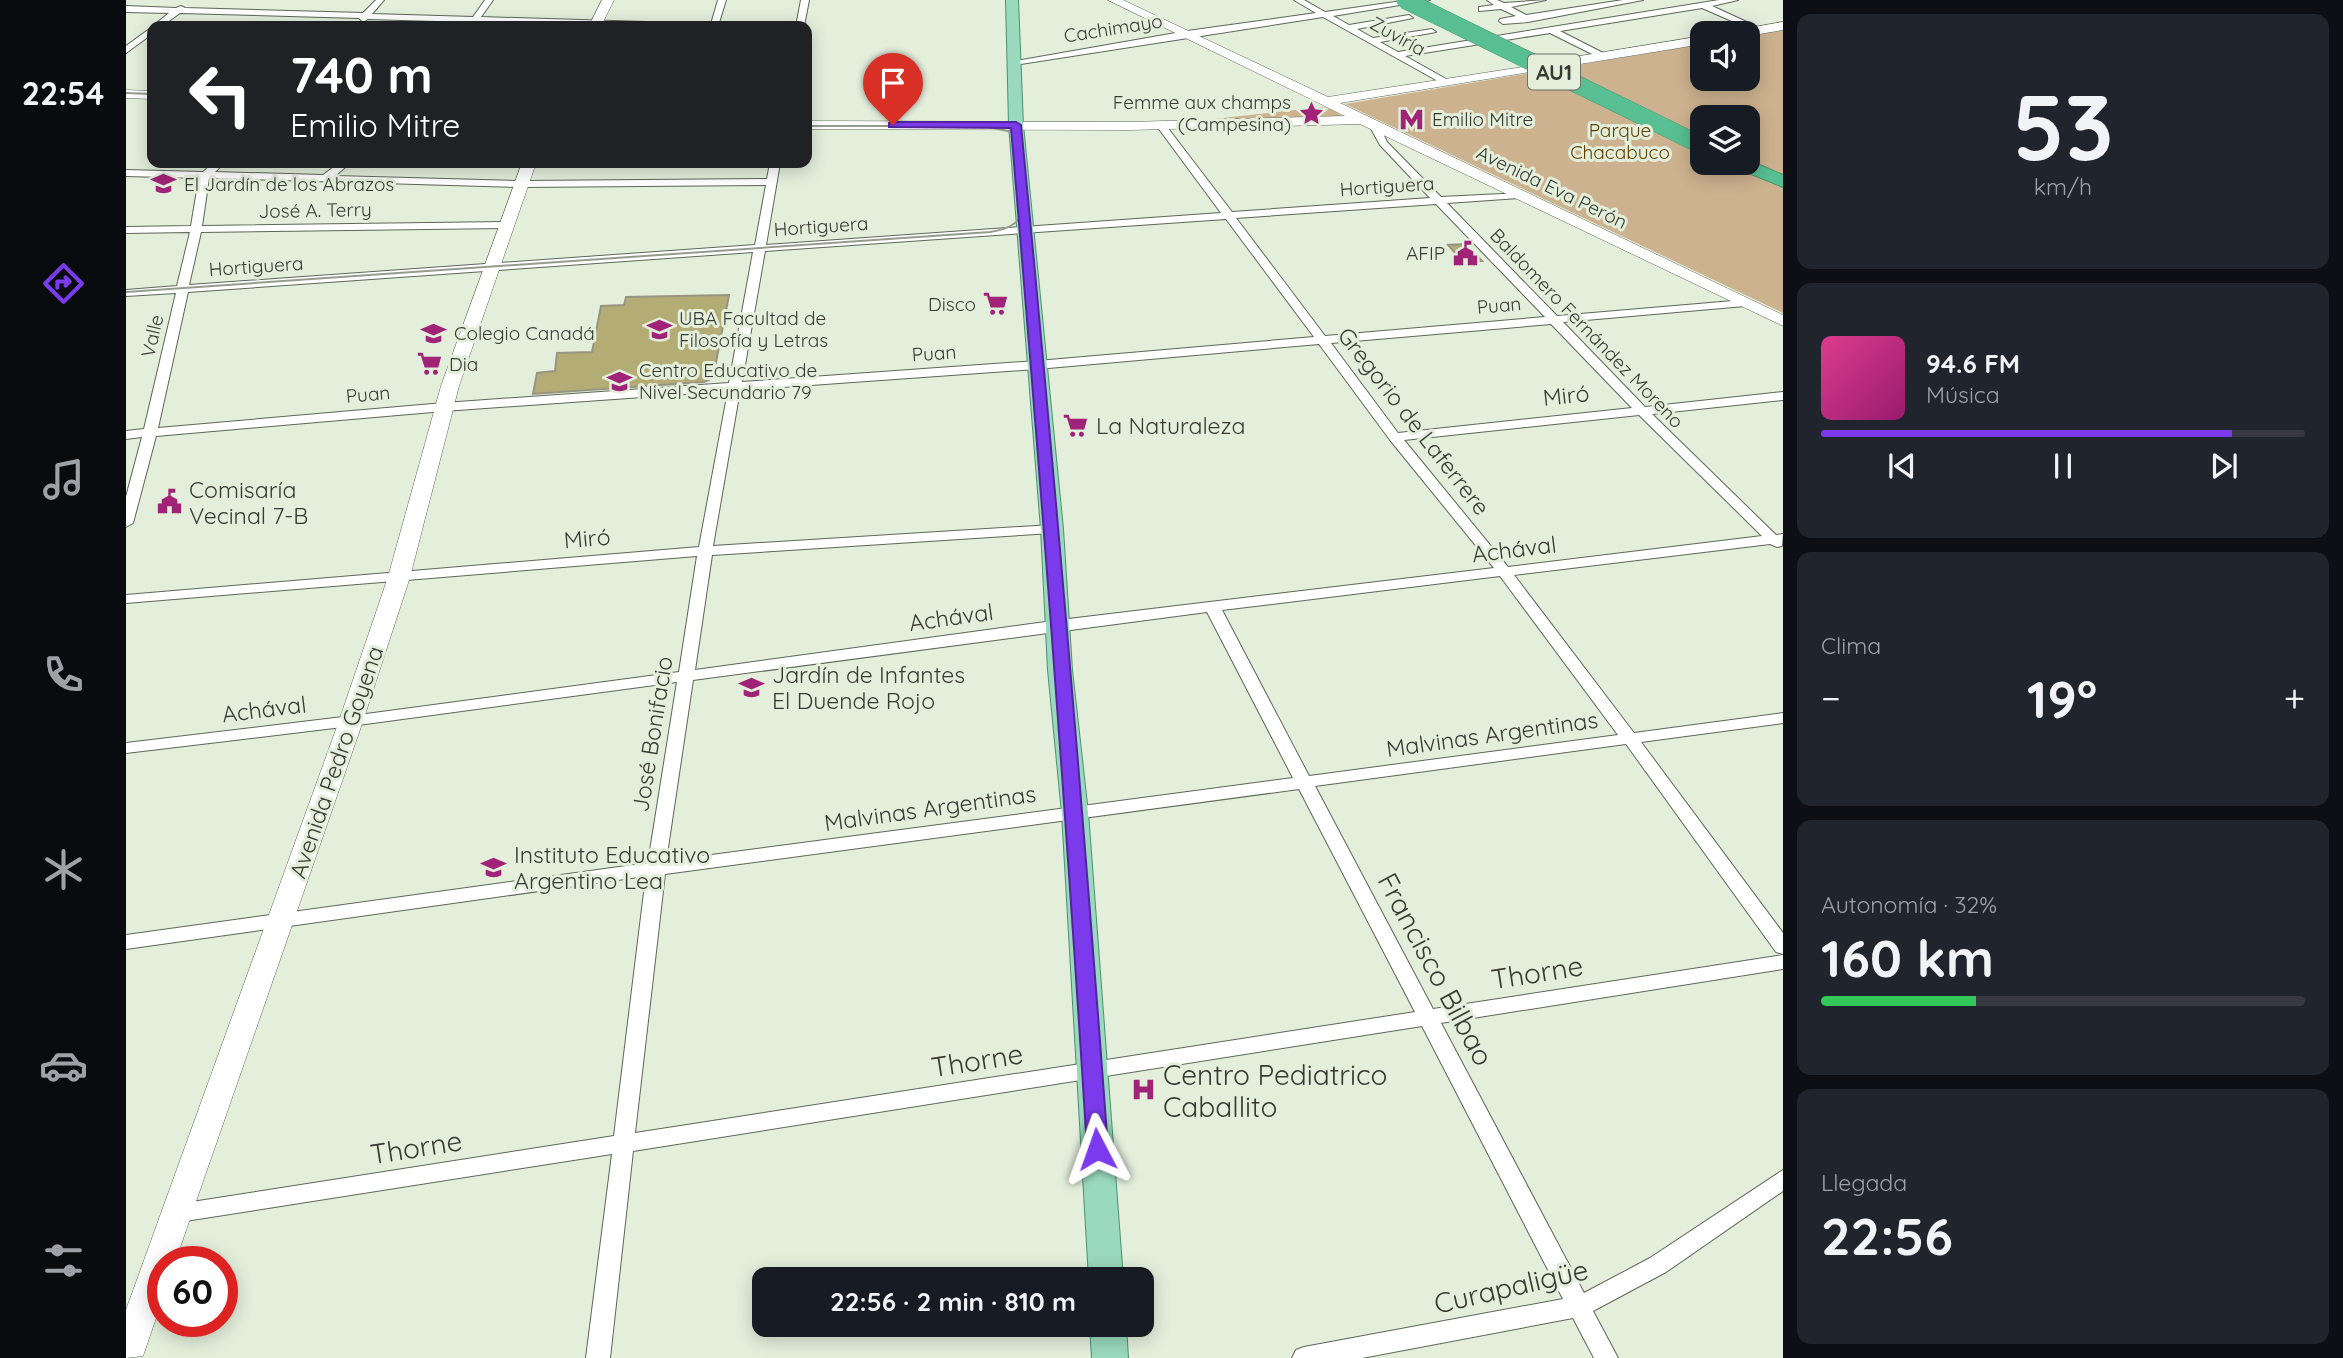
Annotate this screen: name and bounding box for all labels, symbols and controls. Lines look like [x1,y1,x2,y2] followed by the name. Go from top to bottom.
[1062,8,1164,48] street label: Cachimayo
[1366,11,1430,61] street label: Zuviría
[1690,21,1760,175] map controls
[1690,21,1760,91] button: sound
[290,44,433,105] text: 740 m
[175,49,266,140] icon: left
[863,53,923,125] pin
[1528,55,1580,90] road number: AU1
[874,64,912,102] icon: arrive
[2012,69,2114,183] text: 53
[22,73,104,113] text: 22:54
[1113,90,1291,136] place label: Femme aux champs (Campesina)
[1297,99,1325,127] place icon: Femme aux champs (Campesina)
[290,105,460,145] text: Emilio Mitre
[1398,105,1426,133] metro station icon: Emilio Mitre
[1690,105,1760,175] button: layers
[1432,107,1533,131] place label: Emilio Mitre
[1570,118,1670,164] park label: Parque Chacabuco
[1473,140,1631,234] street label: Avenida Eva Perón
[150,170,178,198] school or university icon: El Jardín de los Abrazos
[1339,171,1435,201] street label: Hortiguera
[184,172,394,196] place label: El Jardín de los Abrazos
[2034,172,2092,201] text: km/h
[258,197,372,223] street label: José A. Terry
[773,211,869,241] street label: Hortiguera
[1485,223,1689,433] street label: Baldomero Fernández Moreno
[1451,239,1479,267] public building icon: AFIP
[1406,241,1445,265] place label: AFIP
[208,251,304,281] street label: Hortiguera
[39,259,88,308] icon: directions
[982,290,1010,318] supermarket icon: Disco
[1476,291,1522,319] street label: Puan
[928,292,976,316] place label: Disco
[679,306,828,352] place label: UBA Facultad de Filosofía y Letras
[135,312,169,360] street label: Valle
[645,315,673,343] school or university icon: UBA Facultad de Filosofía y Letras
[420,319,448,347] school or university icon: Colegio Canadá
[454,321,595,345] place label: Colegio Canadá
[1332,321,1496,521] street label: Gregorio de Laferrere
[911,339,957,367] street label: Puan
[1926,347,2020,380] text: 94.6 FM
[415,350,443,378] supermarket icon: Dia
[449,352,478,376] place label: Dia
[639,358,817,404] place label: Centro Educativo de Nivel Secundario 79
[605,367,633,395] school or university icon: Centro Educativo de Nivel Secundario 79
[1541,378,1591,412] street label: Miró
[345,380,391,408] street label: Puan
[1926,380,2000,409] text: Música
[1062,411,1090,439] supermarket icon: La Naturaleza
[1096,411,1246,440] place label: La Naturaleza
[1883,447,1921,485] icon: previous
[2044,447,2082,485] icon: pause
[2205,447,2243,485] icon: next
[39,455,88,504] icon: music
[189,475,308,530] place label: Comisaría Vecinal 7-B
[155,488,183,516] public building icon: Comisaría Vecinal 7-B
[562,522,612,554] street label: Miró
[1470,529,1558,569] street label: Achával
[907,597,995,637] street label: Achával
[1821,631,1881,660] text: Clima
[283,642,389,882] street label: Avenida Pedro Goyena
[39,650,88,699] icon: phone
[625,654,679,814] street label: José Bonifacio
[772,660,965,715] place label: Jardín de Infantes El Duende Rojo
[2027,666,2097,731] text: 19°
[738,673,766,701] school or university icon: Jardín de Infantes El Duende Rojo
[1821,674,1841,722] text: −
[2284,674,2305,722] text: +
[220,689,308,729] street label: Achával
[1384,705,1600,763] street label: Malvinas Argentinas
[822,779,1038,837] street label: Malvinas Argentinas
[514,840,710,895] place label: Instituto Educativo Argentino Lea
[39,845,88,894] icon: climate
[480,853,508,881] school or university icon: Instituto Educativo Argentino Lea
[1370,867,1502,1071] street label: Francisco Bilbao
[1821,890,1997,919] text: Autonomía · 32%
[1821,925,1994,990] text: 160 km
[1489,947,1585,997] street label: Thorne
[929,1035,1025,1085] street label: Thorne
[39,1041,88,1090] icon: car
[1163,1057,1387,1124] place label: Centro Pediatrico Caballito
[1129,1076,1157,1104] hospital icon: Centro Pediatrico Caballito
[1060,1112,1134,1186] position arrow
[368,1122,464,1172] street label: Thorne
[1821,1168,1907,1197] text: Llegada
[1821,1203,1953,1268] text: 22:56
[39,1236,88,1285] icon: filters
[147,1246,238,1337] speed limit sign: 60
[1431,1251,1591,1321] street label: Curapaligüe
[830,1285,1076,1318] text: 22:56 · 2 min · 810 m

